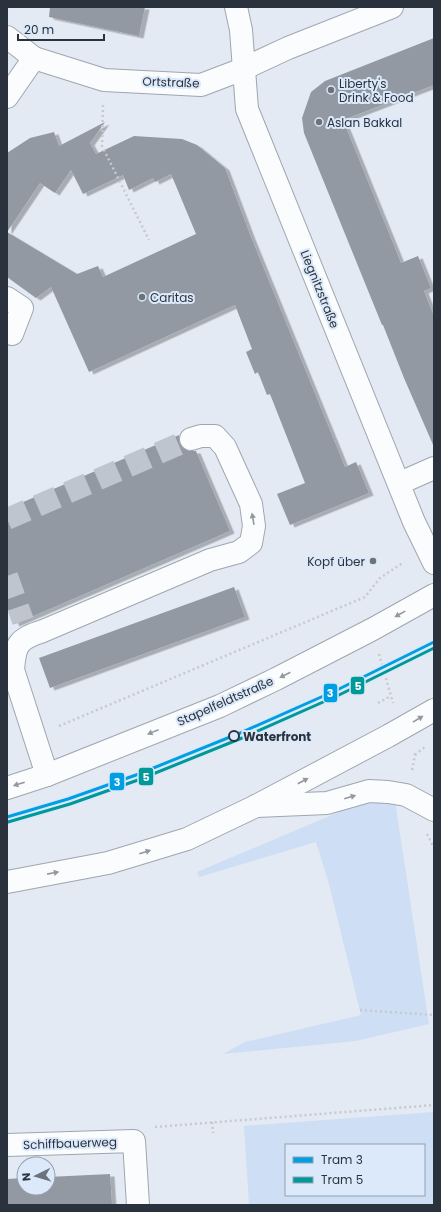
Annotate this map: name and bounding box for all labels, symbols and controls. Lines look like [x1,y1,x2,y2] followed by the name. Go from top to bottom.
[18,16,104,42] scale bar
[24,21,54,38] text: 20 m
[142,73,200,91] street label: Ortstraße
[339,75,414,106] place label: Liberty's Drink & Food
[326,85,336,95] marker: Liberty's Drink & Food
[327,114,402,131] place label: Aslan Bakkal
[314,117,324,127] marker: Aslan Bakkal
[297,247,343,331] street label: Liegnitzstraße
[150,289,194,306] place label: Caritas
[137,292,147,302] marker: Caritas
[250,513,256,525] one-way arrow
[307,553,366,570] place label: Kopf über
[368,556,378,566] marker: Kopf über
[394,611,406,617] one-way arrow
[279,671,291,678] one-way arrow
[174,672,276,730] street label: Stapelfeldtstraße
[350,676,365,695] line badge: 5
[354,678,362,694] text: 5
[323,683,338,703] line badge: 3
[327,685,334,701] text: 3
[412,716,424,723] one-way arrow
[243,728,311,745] place label: Waterfront
[147,730,159,736] one-way arrow
[228,730,240,742] marker: Waterfront
[138,767,154,786] line badge: 5
[142,769,150,785] text: 5
[109,772,125,791] line badge: 3
[114,774,121,790] text: 3
[297,778,309,784] one-way arrow
[12,781,24,787] one-way arrow
[344,793,357,799] one-way arrow
[139,849,151,855] one-way arrow
[47,870,59,876] one-way arrow
[23,1133,117,1153] street label: Schiffbauerweg
[285,1144,425,1196] legend
[321,1151,363,1168] text: Tram 3
[16,1156,56,1196] north arrow
[321,1171,363,1188] text: Tram 5
[18,1172,34,1182] text: N

